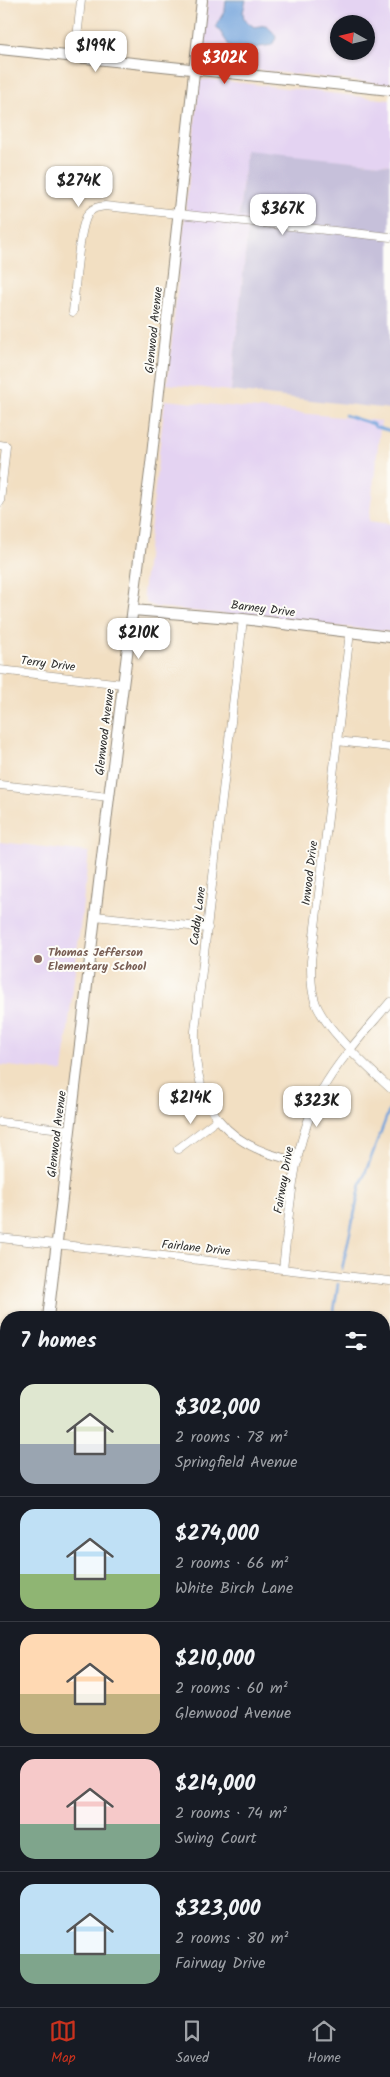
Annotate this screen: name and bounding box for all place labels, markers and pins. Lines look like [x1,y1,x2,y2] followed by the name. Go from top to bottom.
[61,30,131,73] pin: $199K
[190,42,260,85] pin: $302K
[44,166,114,208] pin: $274K
[248,194,318,236] pin: $367K
[104,618,174,660] pin: $210K
[48,943,147,976] place label: Thomas Jefferson Elementary School
[32,953,44,965] marker: Thomas Jefferson Elementary School
[156,1082,226,1125] pin: $214K
[282,1086,352,1128] pin: $323K

